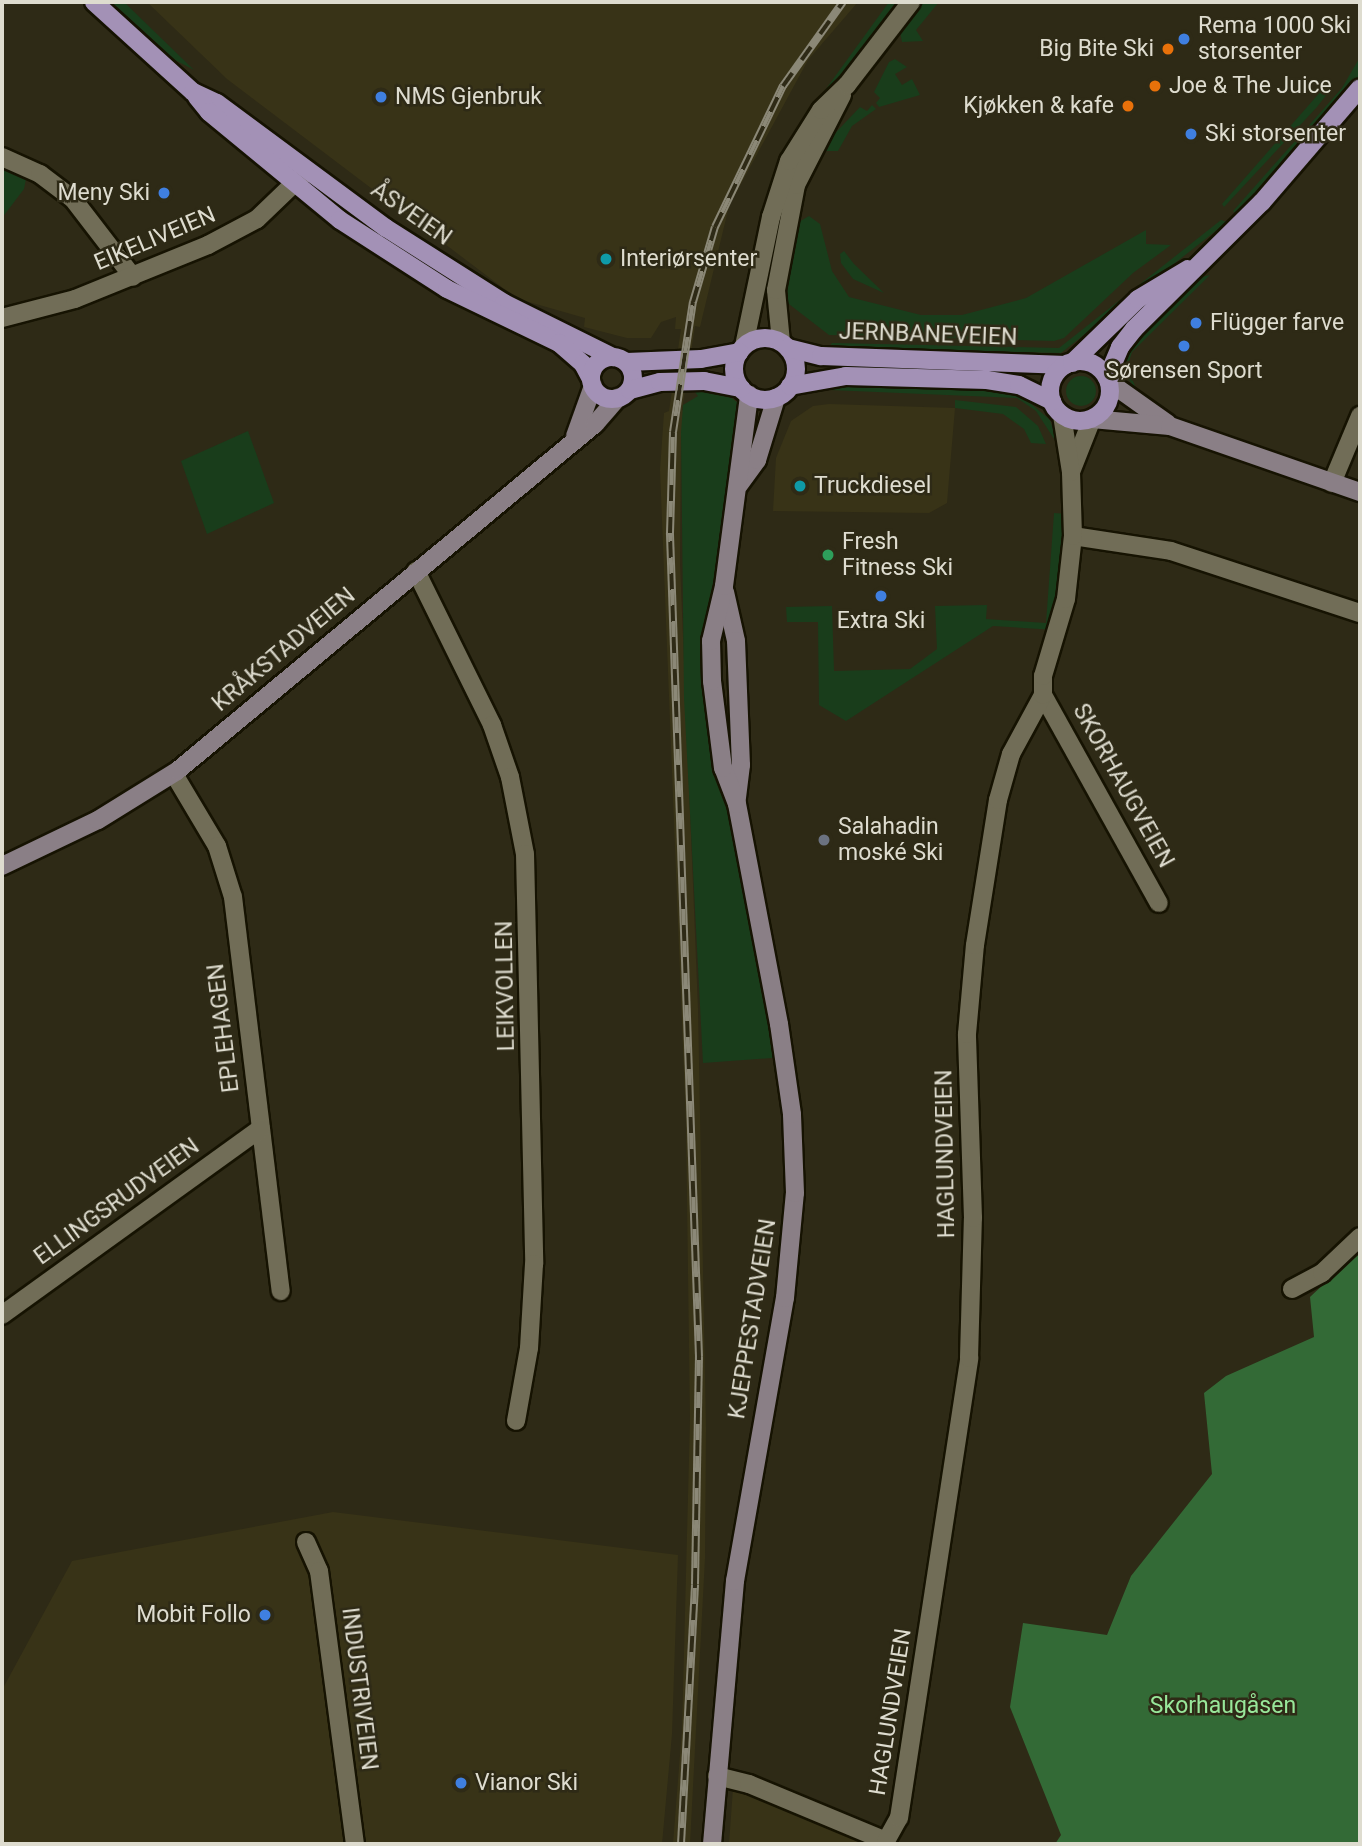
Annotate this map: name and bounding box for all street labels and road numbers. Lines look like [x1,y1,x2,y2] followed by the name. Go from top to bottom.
[365,176,457,252] street label: ÅSVEIEN
[90,201,220,277] street label: EIKELIVEIEN
[838,318,1018,352] street label: JERNBANEVEIEN
[207,582,361,718] street label: KRÅKSTADVEIEN
[1067,699,1179,873] street label: SKORHAUGVEIEN
[491,920,521,1052] street label: LEIKVOLLEN
[202,962,246,1094] street label: EPLEHAGEN
[931,1069,961,1239] street label: HAGLUNDVEIEN
[29,1133,205,1271] street label: ELLINGSRUDVEIEN
[724,1217,782,1421] street label: KJEPPESTADVEIEN
[335,1606,383,1772] street label: INDUSTRIVEIEN
[864,1627,918,1797] street label: HAGLUNDVEIEN

